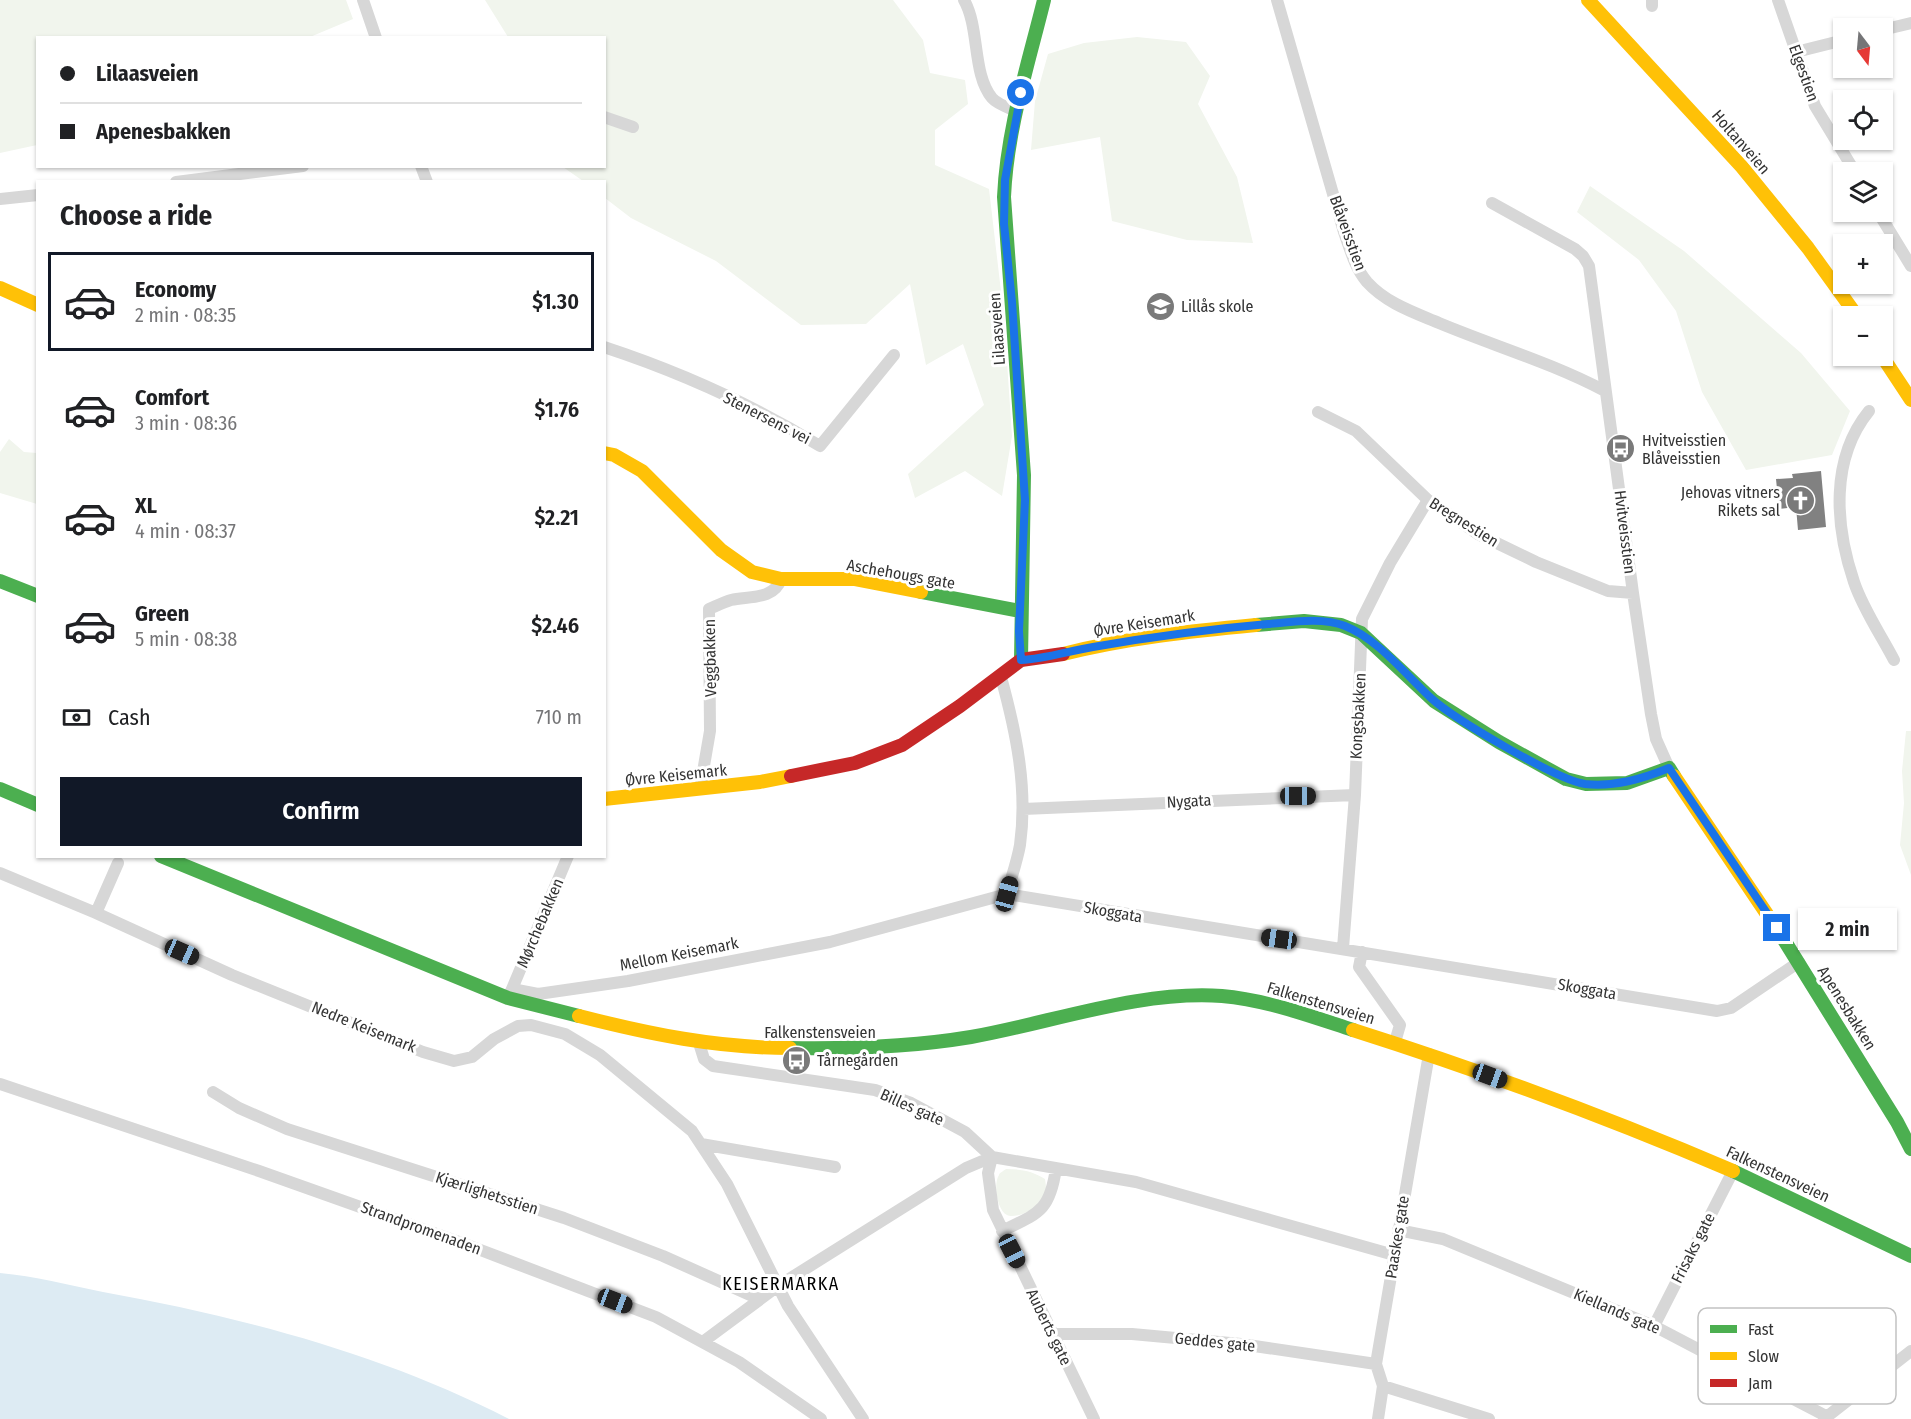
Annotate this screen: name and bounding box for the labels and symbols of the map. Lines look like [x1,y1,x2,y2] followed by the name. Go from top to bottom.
[1833,18,1893,78] north arrow
[1785,42,1823,104] street label: Elgestien
[1007,79,1034,106] route start
[1708,106,1774,178] street label: Holtanveien
[1326,193,1370,273] street label: Blåveisstien
[1144,290,1176,322] school or university icon: Lillås skole
[985,292,1009,366] street label: Lilaasveien
[1181,297,1254,316] place label: Lillås skole
[720,388,814,448] street label: Stenersens vei
[1642,431,1726,468] place label: Hvitveisstien Blåveisstien
[1605,433,1637,465] bus stop icon: Hvitveisstien Blåveisstien
[1681,483,1780,520] place label: Jehovas vitners Rikets sal
[1785,485,1817,517] church icon: Jehovas vitners Rikets sal
[1610,489,1640,575] street label: Hvitveisstien
[1426,493,1502,551] street label: Bregnestien
[845,555,957,593] street label: Aschehougs gate
[1092,606,1196,640] street label: Øvre Keisemark
[700,619,720,697] street label: Veggbakken
[1346,672,1370,760] street label: Kongsbakken
[624,760,728,790] street label: Øvre Keisemark
[1280,787,1316,805] car
[1166,790,1212,812] street label: Nygata
[994,874,1020,914] car
[513,875,567,971] street label: Mørchebakken
[1082,898,1144,927] street label: Skoggata
[1798,907,1897,949] callout: 2 min
[1763,914,1790,941] route end
[1260,928,1298,950] car
[618,933,740,975] street label: Mellom Keisemark
[162,936,202,968] car
[1814,963,1880,1053] street label: Apenesbakken
[1556,975,1618,1004] street label: Skoggata
[1265,978,1377,1028] street label: Falkenstensveien
[309,997,420,1057] street label: Nedre Keisemark
[764,1023,876,1042] street label: Falkenstensveien
[780,1044,812,1076] bus stop icon: Tårnegården
[817,1051,898,1070] place label: Tårnegården
[1470,1061,1510,1091] car
[877,1085,947,1129] street label: Billes gate
[1723,1142,1833,1206] street label: Falkenstensveien
[433,1167,541,1219] street label: Kjærlighetsstien
[1381,1194,1413,1280] street label: Paaskes gate
[358,1197,484,1259] street label: Strandpromenaden
[1667,1210,1719,1286] street label: Frisaks gate
[996,1231,1028,1271] car
[722,1273,840,1295] district label: KEISERMARKA
[1571,1284,1663,1338] street label: Kiellands gate
[595,1286,635,1316] car
[1022,1286,1076,1368] street label: Auberts gate
[1698,1308,1896,1404] legend
[1748,1320,1775,1339] text: Fast
[1174,1328,1256,1356] street label: Geddes gate
[1748,1347,1779,1366] text: Slow
[1748,1374,1773,1393] text: Jam

